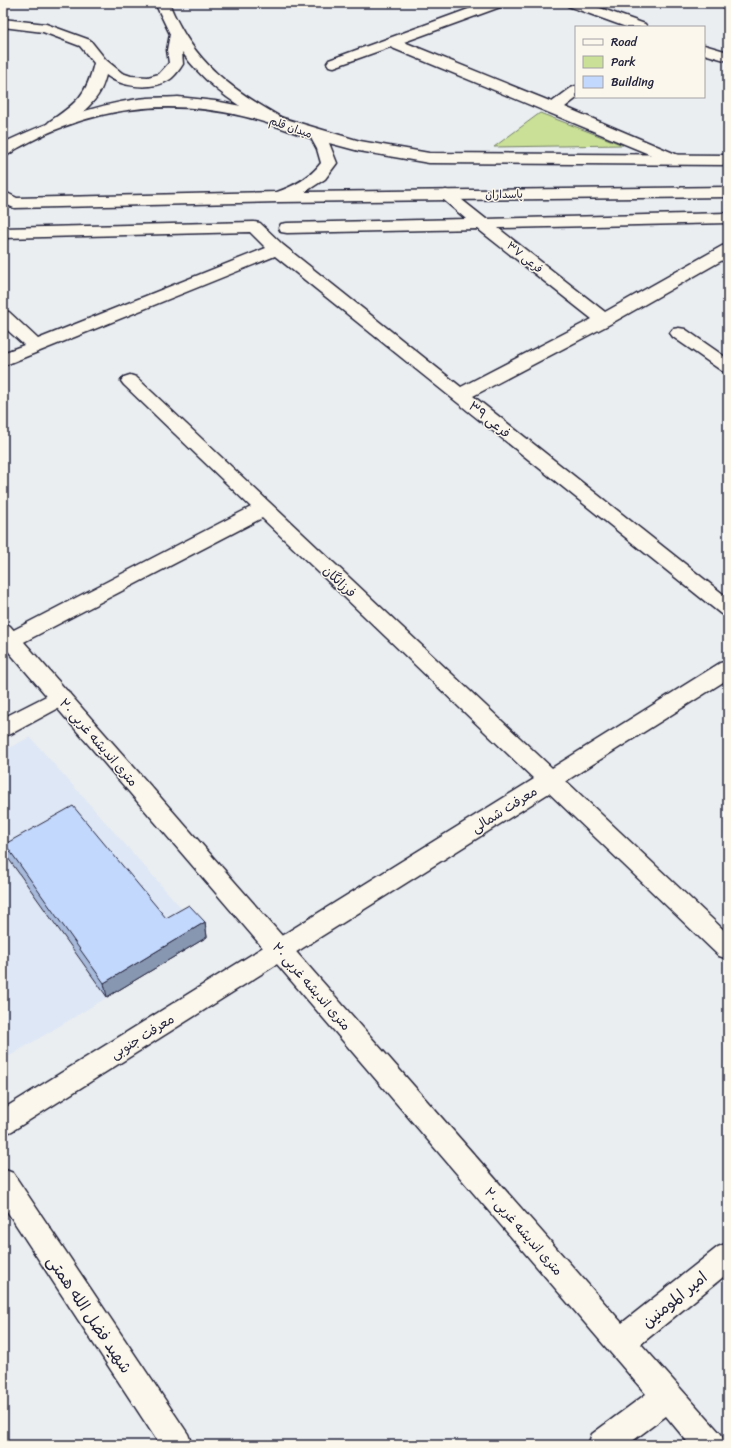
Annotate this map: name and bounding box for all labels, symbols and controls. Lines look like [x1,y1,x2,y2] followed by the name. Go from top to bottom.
[575,26,705,98] legend
[611,31,638,53] text: Road
[611,51,636,73] text: Park
[611,71,654,93] text: Building
[267,111,315,144] street label: میدان قلم
[485,185,523,204] street label: پاسداران
[502,237,547,278] street label: فرعی ۳۷
[463,395,516,444] street label: فرعی ۳۹
[317,560,362,603] street label: فرزانگان
[53,693,144,792] street label: ۲۰ متری اندیشه غربی
[467,780,542,839] street label: معرفت شمالی
[266,937,357,1036] street label: ۲۰ متری اندیشه غربی
[106,1008,179,1065] street label: معرفت جنوبی
[478,1182,569,1281] street label: ۲۰ متری اندیشه غربی
[39,1249,140,1379] street label: شهید فضل الله همتی
[635,1263,714,1335] street label: امیر المومنین

